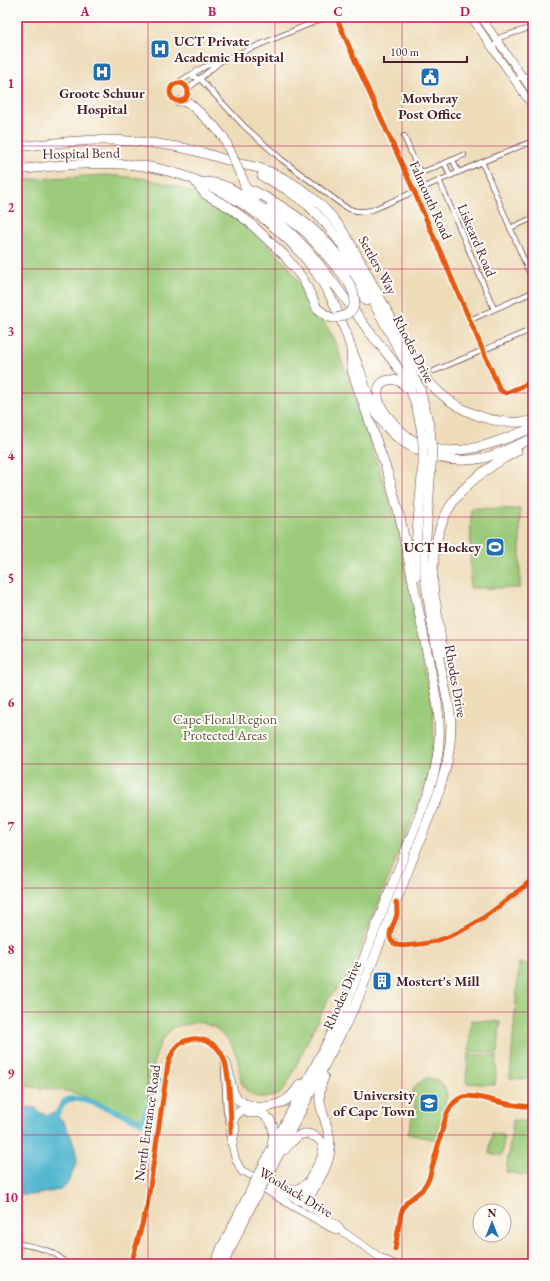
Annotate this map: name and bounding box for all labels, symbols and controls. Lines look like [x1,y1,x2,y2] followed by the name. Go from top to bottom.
[79,3,90,20] text: A
[208,3,216,20] text: B
[333,3,343,20] text: C
[460,3,470,20] text: D
[173,32,284,66] place label: UCT Private Academic Hospital
[149,38,171,60] hospital icon: UCT Private Academic Hospital
[384,38,467,64] scale bar
[390,44,420,60] text: 100 m
[91,61,113,83] hospital icon: Groote Schuur Hospital
[419,66,441,88] public building icon: Mowbray Post Office
[8,75,15,92] text: 1
[59,84,145,118] place label: Groote Schuur Hospital
[398,89,462,123] place label: Mowbray Post Office
[42,143,121,163] street label: Hospital Bend
[406,158,457,243] street label: Falmouth Road
[8,199,15,216] text: 2
[454,201,501,280] street label: Liskeard Road
[354,232,402,298] street label: Settlers Way
[389,312,439,386] street label: Rhodes Drive
[8,323,15,340] text: 3
[8,447,15,464] text: 4
[484,536,506,558] sports icon: UCT Hockey
[404,538,481,556] place label: UCT Hockey
[8,570,14,587] text: 5
[441,643,471,719] street label: Rhodes Drive
[8,694,15,711] text: 6
[173,710,278,744] park label: Cape Floral Region Protected Areas
[8,818,15,835] text: 7
[8,941,15,958] text: 8
[319,957,365,1032] street label: Rhodes Drive
[371,970,393,992] building icon: Mostert's Mill
[396,972,479,990] place label: Mostert's Mill
[130,1063,164,1182] street label: North Entrance Road
[8,1065,15,1082] text: 9
[333,1086,415,1120] place label: University of Cape Town
[418,1092,440,1114] school or university icon: University of Cape Town
[256,1163,337,1221] street label: Woolsack Drive
[4,1189,18,1206] text: 10
[472,1203,512,1243] north arrow
[488,1206,497,1220] text: N

